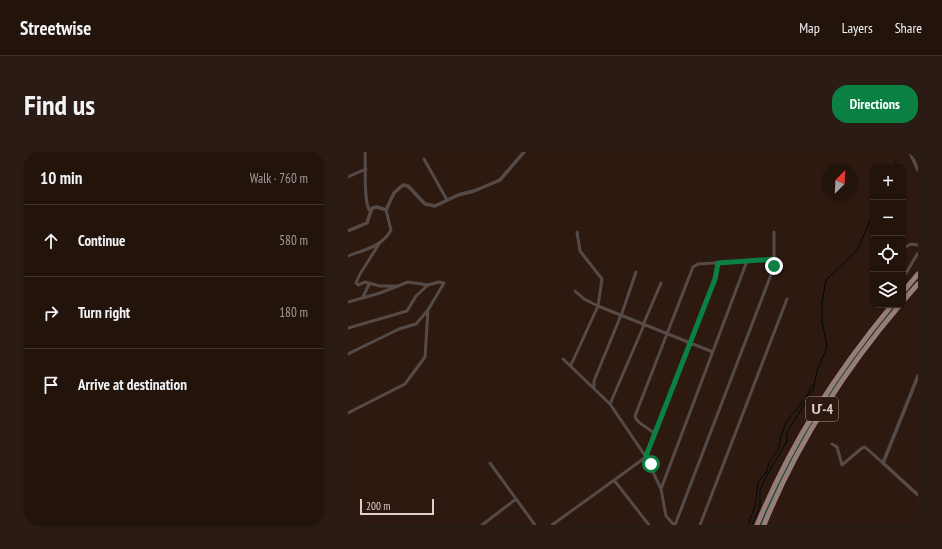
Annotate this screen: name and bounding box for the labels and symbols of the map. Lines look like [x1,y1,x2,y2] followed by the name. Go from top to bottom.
[822,164,858,200] north arrow
[765,257,783,275] route end
[806,397,838,421] road number: Մ-4
[642,455,660,473] route start
[360,497,434,516] scale bar

